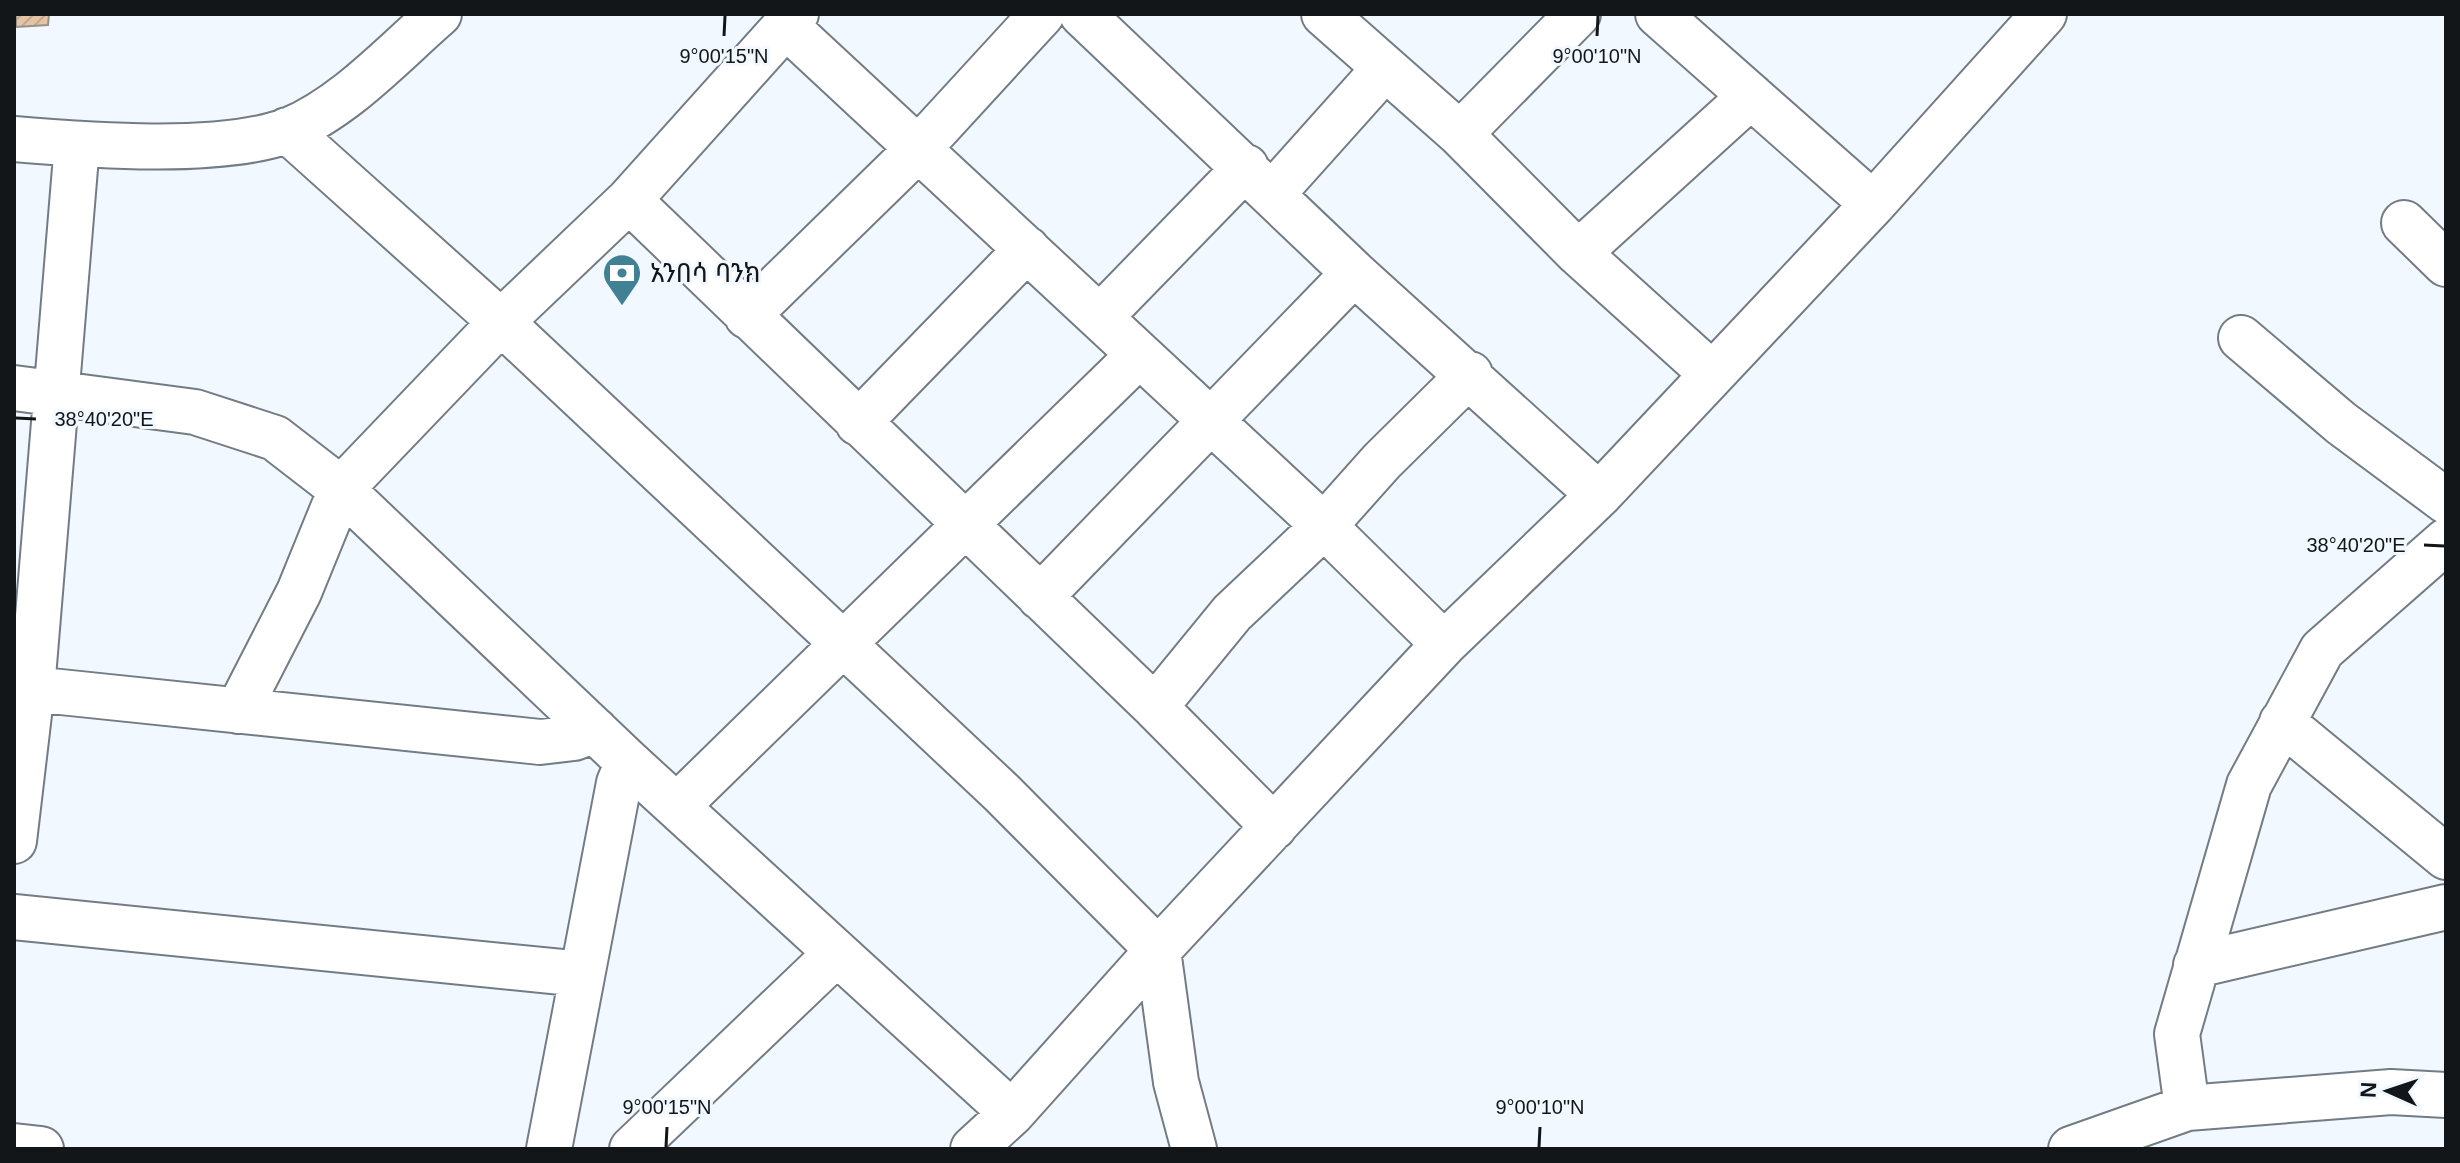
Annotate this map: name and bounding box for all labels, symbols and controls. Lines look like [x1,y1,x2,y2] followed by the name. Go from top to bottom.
[680,45,768,67] text: 9°00'15"N
[1553,45,1641,67] text: 9°00'10"N
[601,252,643,307] bank icon: አንበሳ ባንክ
[650,258,761,288] place label: አንበሳ ባንክ
[55,408,154,430] text: 38°40'20"E
[2307,534,2406,556] text: 38°40'20"E
[2348,1051,2428,1131] north arrow
[2356,1081,2381,1099] text: N
[623,1096,711,1118] text: 9°00'15"N
[1496,1096,1584,1118] text: 9°00'10"N

